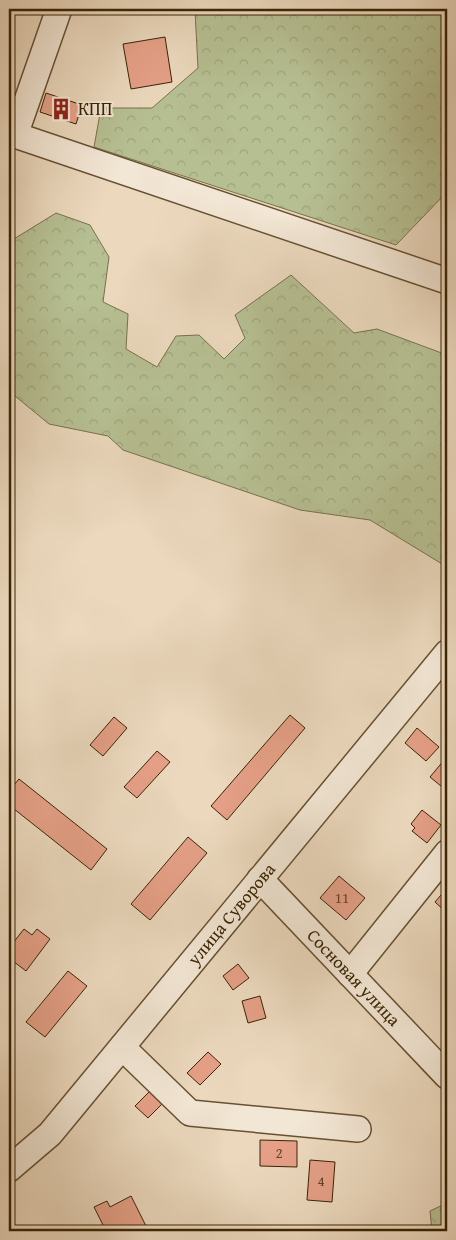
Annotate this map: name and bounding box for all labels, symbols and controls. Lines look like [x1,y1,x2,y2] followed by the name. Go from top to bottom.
[78,95,113,122] place label: КПП
[48,96,74,122] building icon: КПП
[180,856,282,972] street label: улица Суворова
[335,887,349,908] house number: 11
[301,922,407,1032] street label: Сосновая улица
[275,1142,283,1163] house number: 2
[317,1170,325,1191] house number: 4

